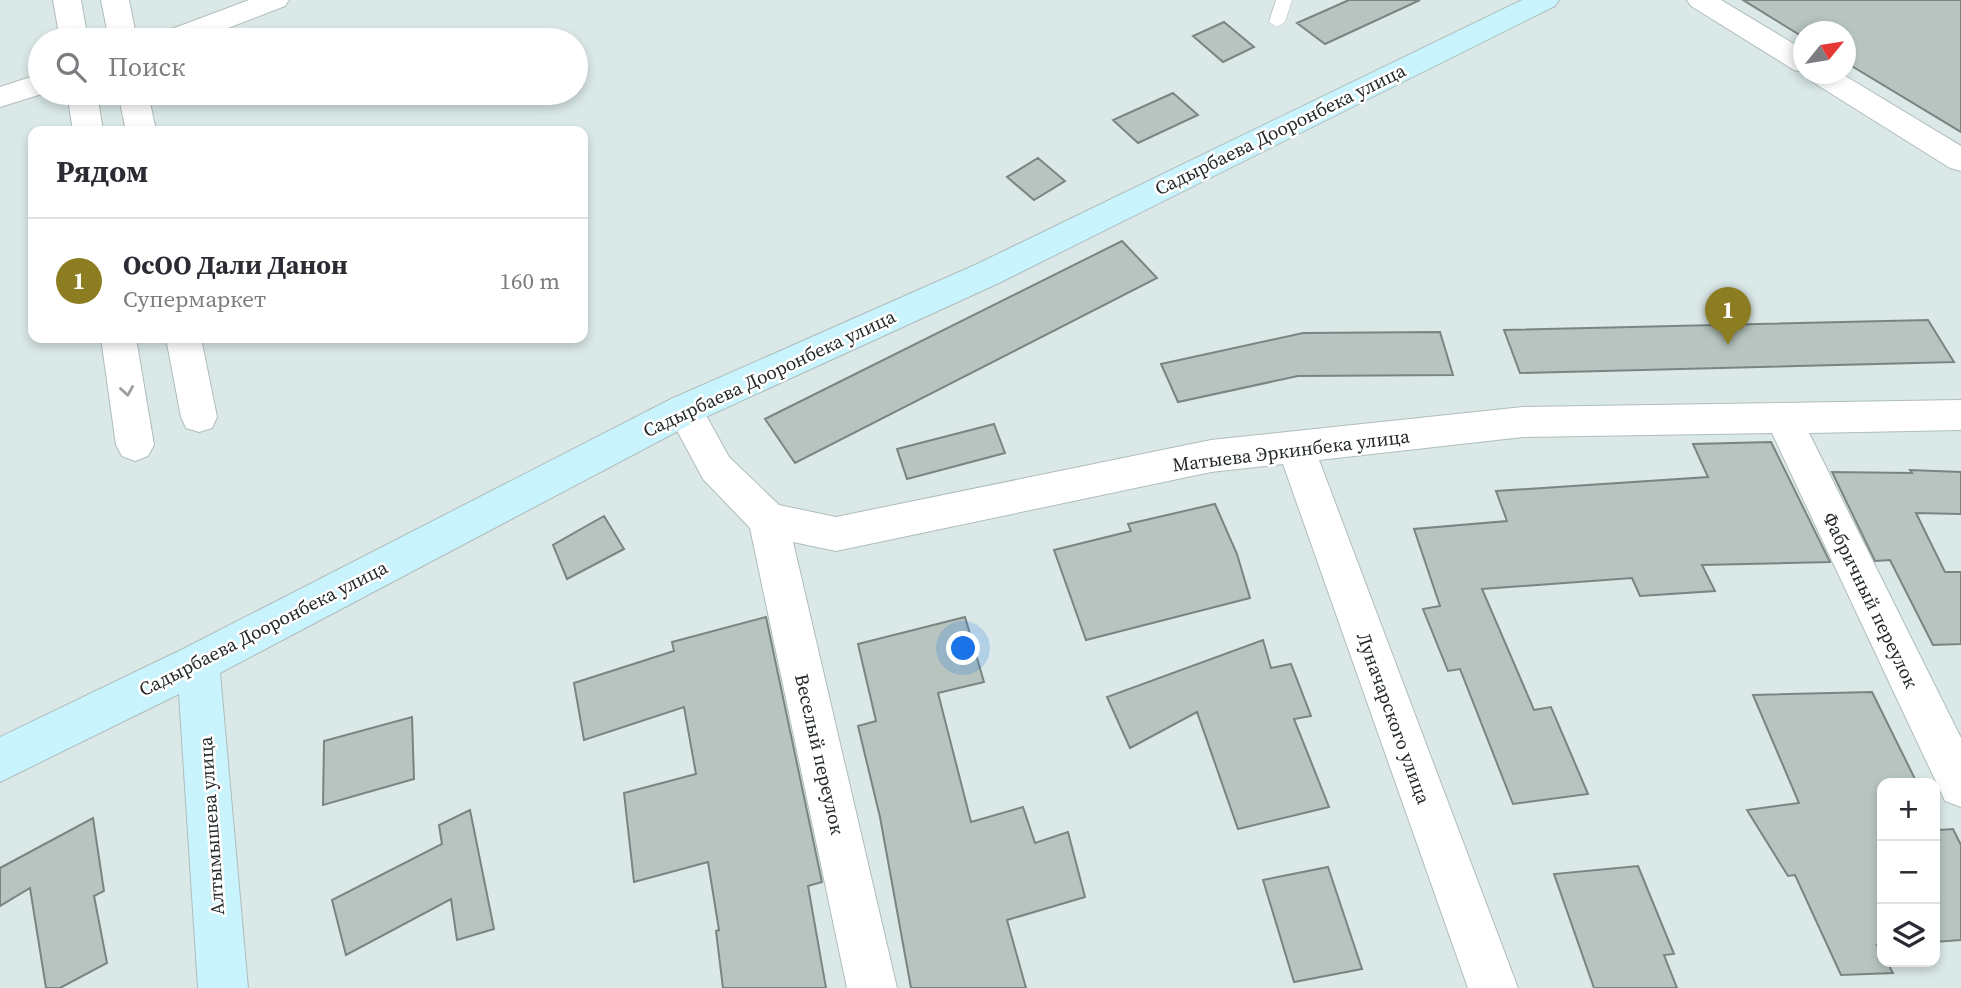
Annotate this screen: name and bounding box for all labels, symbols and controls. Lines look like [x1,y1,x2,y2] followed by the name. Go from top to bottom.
[1793,21,1856,84] north arrow
[28,28,588,105] search box
[52,48,90,86] icon: search
[108,49,185,85] text: Поиск
[1150,57,1410,201] street label: Садырбаева Дооронбека улица
[56,151,148,192] text: Рядом
[123,247,348,283] text: ОсОО Дали Данон
[73,265,85,297] text: 1
[499,265,560,297] text: 160 m
[123,283,266,315] text: Супермаркет
[1705,287,1751,345] pin: 1
[638,303,900,443] street label: Садырбаева Дооронбека улица
[119,385,134,397] one-way arrow
[1171,423,1411,477] street label: Матыева Эркинбека улица
[1817,508,1925,693] street label: Фабричный переулок
[134,554,392,702] street label: Садырбаева Дооронбека улица
[1351,629,1437,808] street label: Луначарского улица
[946,631,980,665] your location
[789,671,851,837] street label: Веселый переулок
[192,735,230,916] street label: Алтымышева улица
[1877,778,1940,967] map controls
[1877,778,1940,841] button: +
[1877,841,1940,904] button: −
[1877,904,1940,967] button: layers

